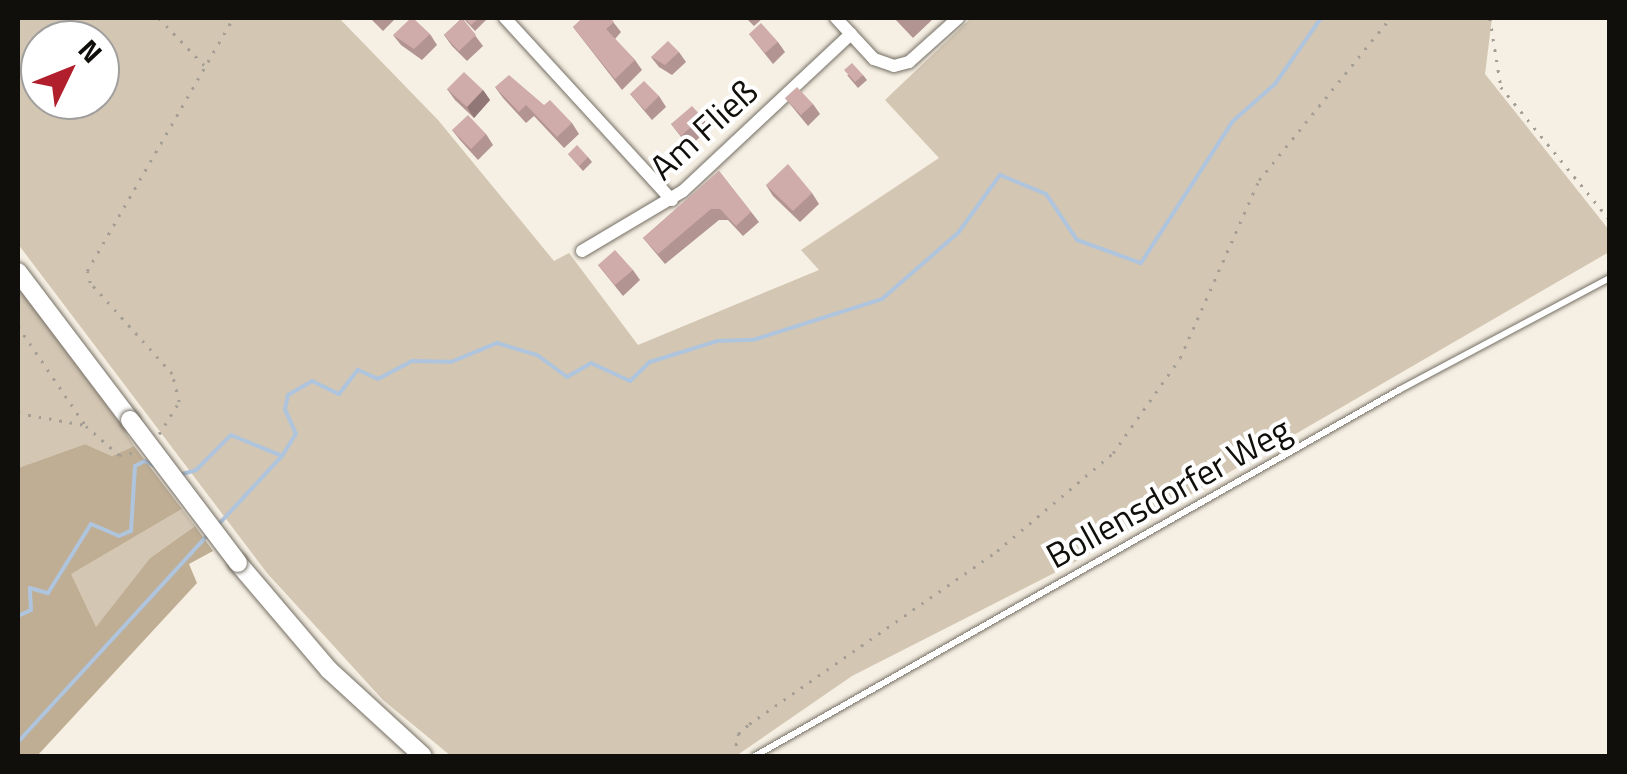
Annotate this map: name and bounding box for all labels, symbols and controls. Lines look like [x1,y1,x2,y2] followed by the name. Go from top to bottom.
[20,20,120,120] north arrow
[69,29,113,72] text: N
[641,70,765,188] street label: Am Fließ
[1039,408,1297,576] street label: Bollensdorfer Weg

